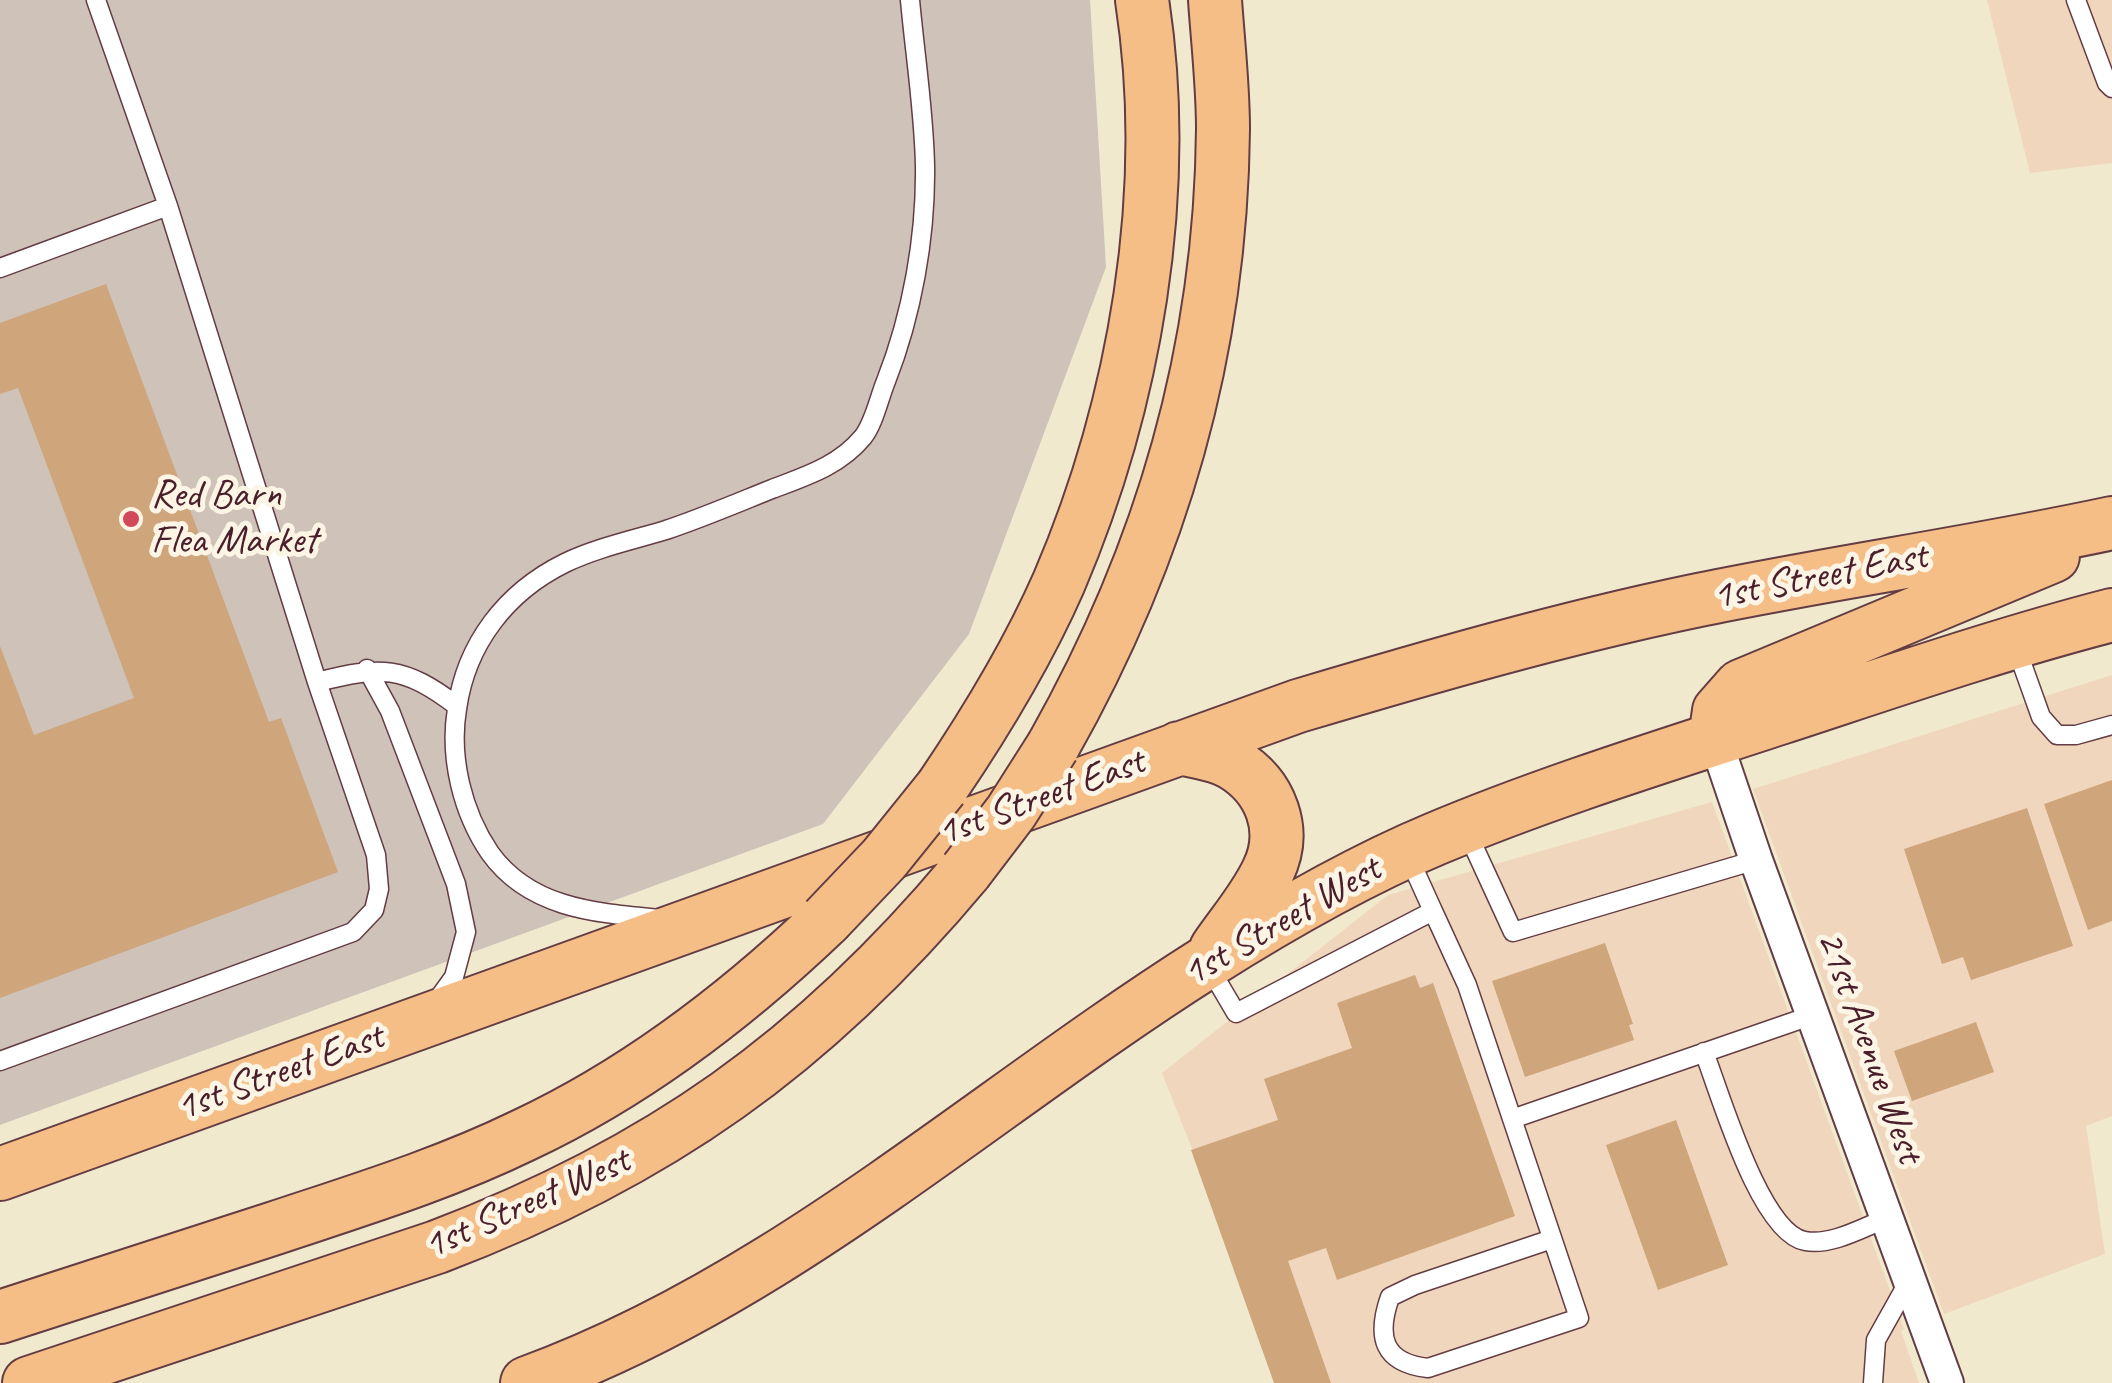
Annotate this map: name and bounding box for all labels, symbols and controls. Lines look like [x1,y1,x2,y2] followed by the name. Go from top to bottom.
[151,472,317,566] place label: Red Barn Flea Market
[120,508,142,530] marker: Red Barn Flea Market
[1709,533,1931,621] street label: 1st Street East
[931,738,1151,858] street label: 1st Street East
[1175,846,1389,998] street label: 1st Street West
[1805,925,1933,1169] street label: 21st Avenue West
[170,1013,390,1133] street label: 1st Street East
[417,1137,637,1271] street label: 1st Street West

